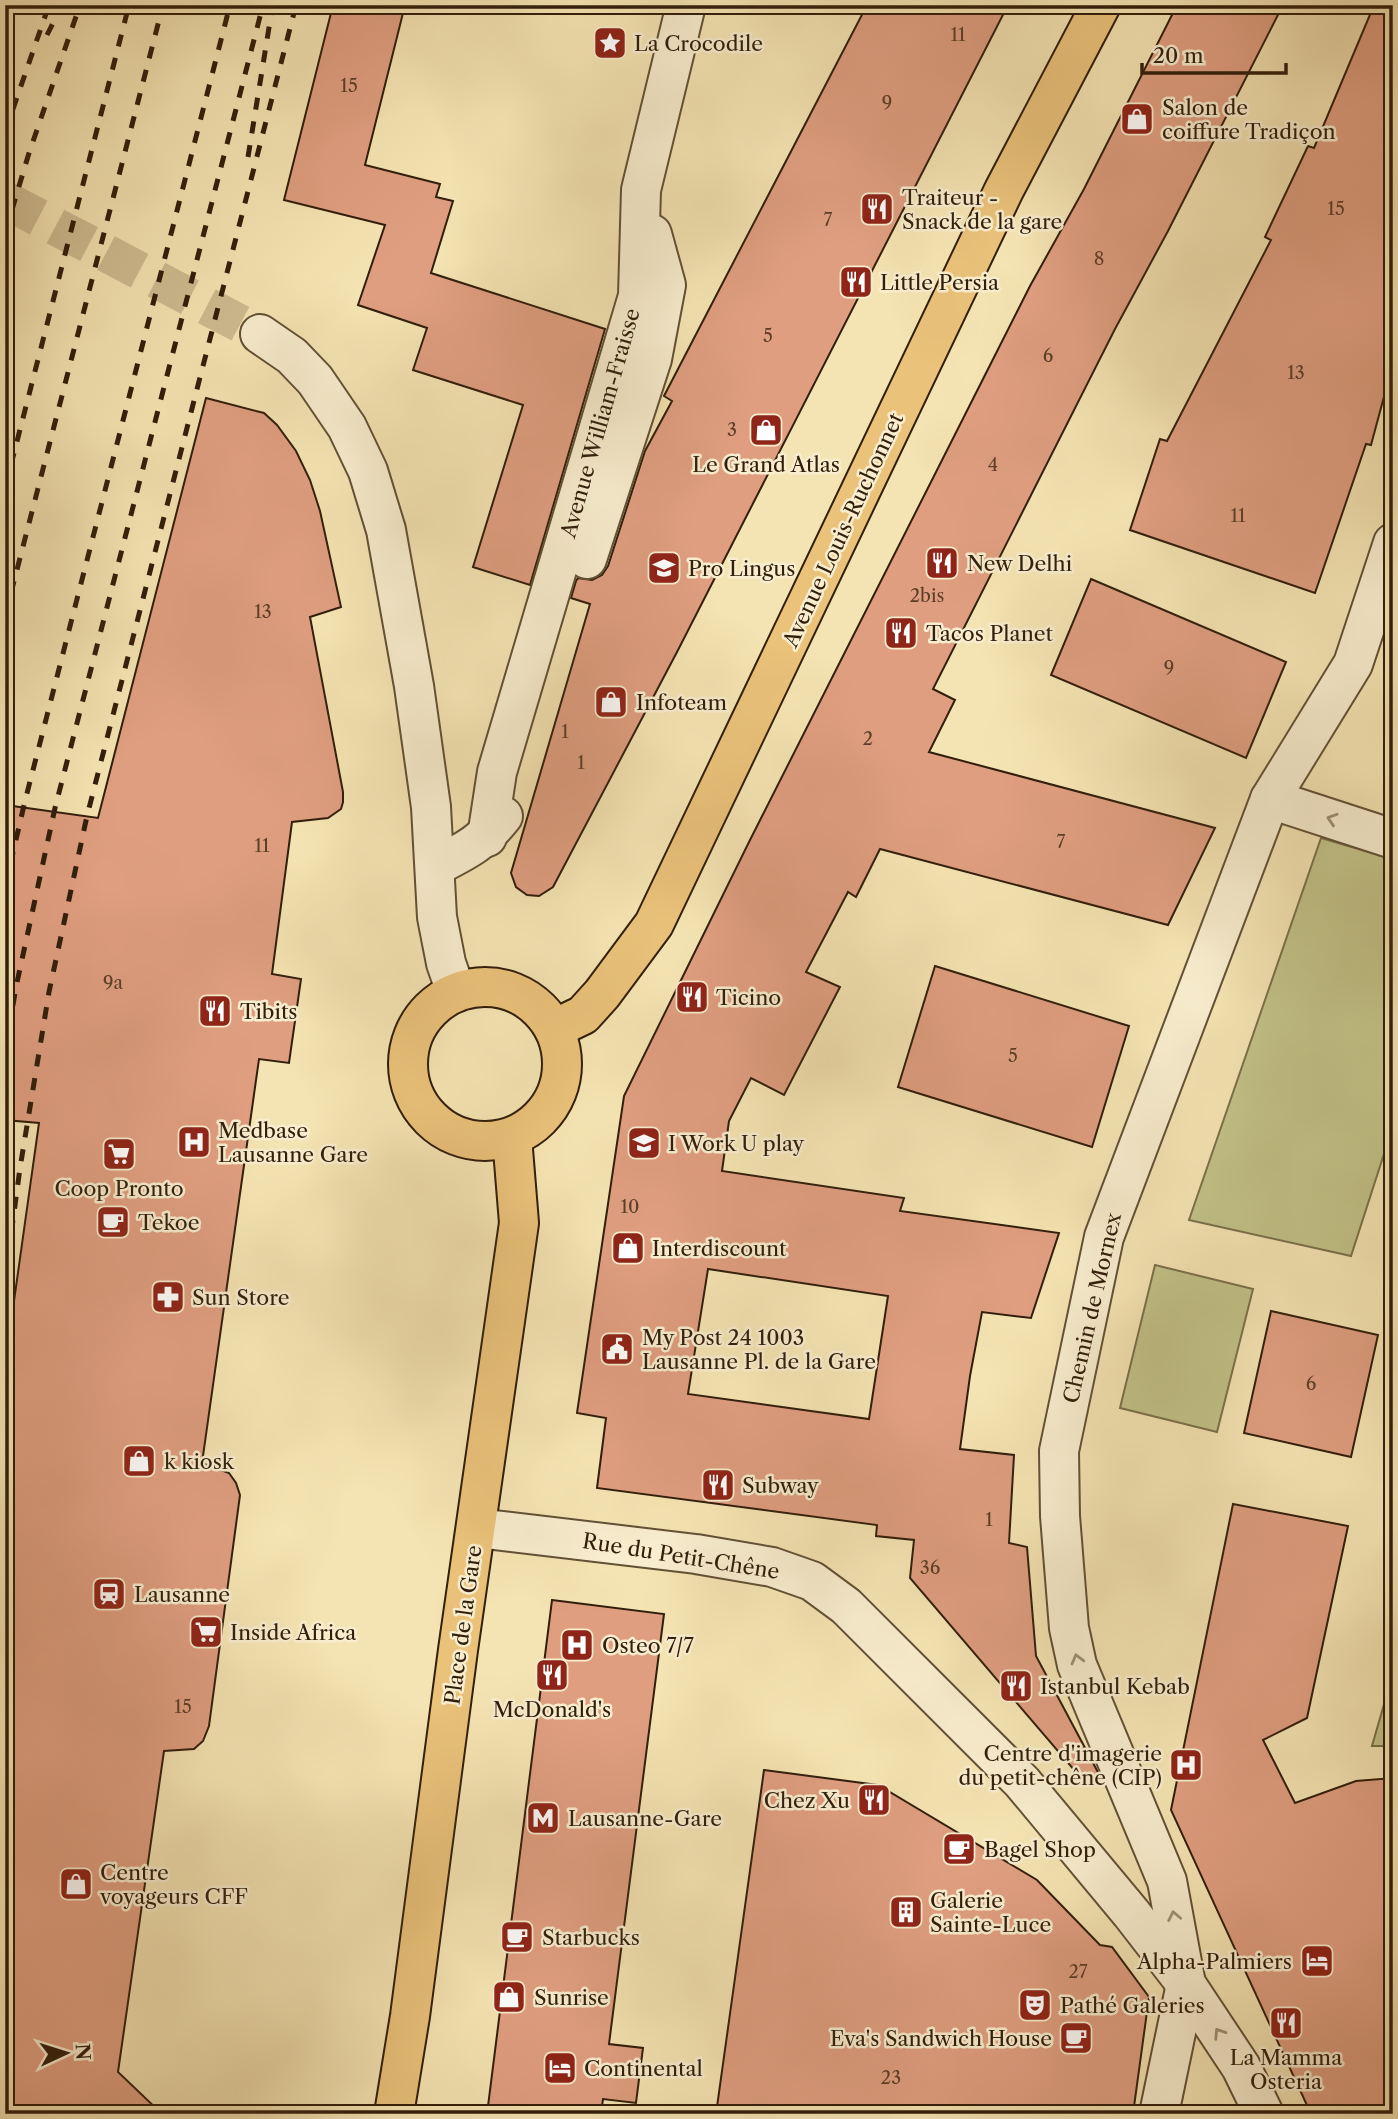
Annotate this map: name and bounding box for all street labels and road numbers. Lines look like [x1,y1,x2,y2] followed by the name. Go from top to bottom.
[555,305,645,542] street label: Avenue William-Fraisse
[777,408,909,652] street label: Avenue Louis-Ruchonnet
[1058,1210,1126,1406] street label: Chemin de Mornex
[581,1528,781,1584] street label: Rue du Petit-Chêne
[439,1544,487,1706] street label: Place de la Gare

